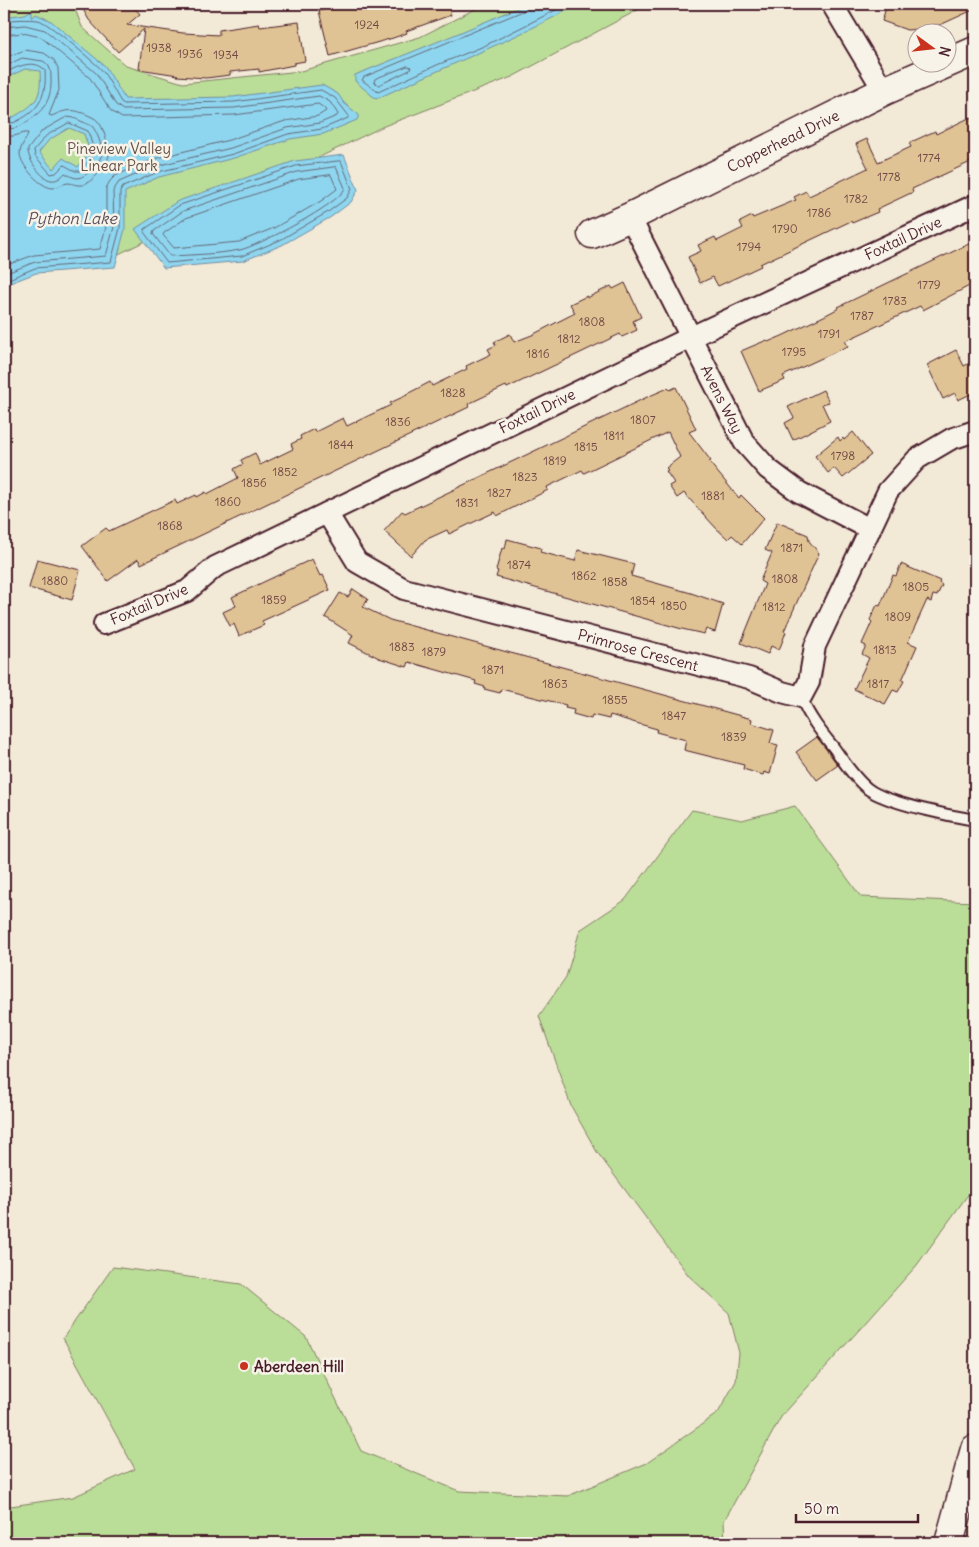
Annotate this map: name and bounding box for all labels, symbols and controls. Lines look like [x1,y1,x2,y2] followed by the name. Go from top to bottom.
[355,17,380,32] house number: 1924
[906,22,956,72] north arrow
[146,40,172,55] house number: 1938
[935,44,955,58] text: N
[177,46,203,61] house number: 1936
[213,47,239,62] house number: 1934
[724,106,842,176] street label: Copperhead Drive
[67,139,171,175] park label: Pineview Valley Linear Park
[917,150,941,165] house number: 1774
[877,169,901,184] house number: 1778
[844,191,868,206] house number: 1782
[807,205,831,220] house number: 1786
[27,208,118,228] water label: Python Lake
[861,212,945,264] street label: Foxtail Drive
[772,221,798,236] house number: 1790
[737,239,761,254] house number: 1794
[917,277,941,292] house number: 1779
[883,293,907,308] house number: 1783
[850,308,874,323] house number: 1787
[579,314,605,329] house number: 1808
[818,326,840,341] house number: 1791
[557,331,581,346] house number: 1812
[782,344,806,359] house number: 1795
[526,346,550,361] house number: 1816
[697,362,747,436] street label: Avens Way
[496,384,578,438] street label: Foxtail Drive
[440,385,466,400] house number: 1828
[630,412,656,427] house number: 1807
[385,414,411,429] house number: 1836
[603,428,625,443] house number: 1811
[328,437,354,452] house number: 1844
[574,439,598,454] house number: 1815
[831,448,855,463] house number: 1798
[543,453,567,468] house number: 1819
[272,464,298,479] house number: 1852
[512,469,538,484] house number: 1823
[241,475,267,490] house number: 1856
[487,485,511,500] house number: 1827
[701,488,725,503] house number: 1881
[215,494,241,509] house number: 1860
[455,495,479,510] house number: 1831
[157,518,183,533] house number: 1868
[781,540,803,555] house number: 1871
[507,557,531,572] house number: 1874
[571,568,597,583] house number: 1862
[772,571,798,586] house number: 1808
[42,573,68,588] house number: 1880
[602,574,628,589] house number: 1858
[107,579,191,629] street label: Foxtail Drive
[903,579,929,594] house number: 1805
[261,592,287,607] house number: 1859
[630,593,656,608] house number: 1854
[661,598,687,613] house number: 1850
[762,599,786,614] house number: 1812
[885,609,911,624] house number: 1809
[576,625,700,675] street label: Primrose Crescent
[389,639,415,654] house number: 1883
[873,642,897,657] house number: 1813
[422,644,446,659] house number: 1879
[482,662,504,677] house number: 1871
[542,676,568,691] house number: 1863
[867,676,889,691] house number: 1817
[602,692,628,707] house number: 1855
[662,708,686,723] house number: 1847
[721,729,747,744] house number: 1839
[254,1357,344,1376] place label: Aberdeen Hill
[238,1360,250,1372] marker: Aberdeen Hill
[796,1492,919,1524] scale bar
[804,1499,839,1518] text: 50 m

